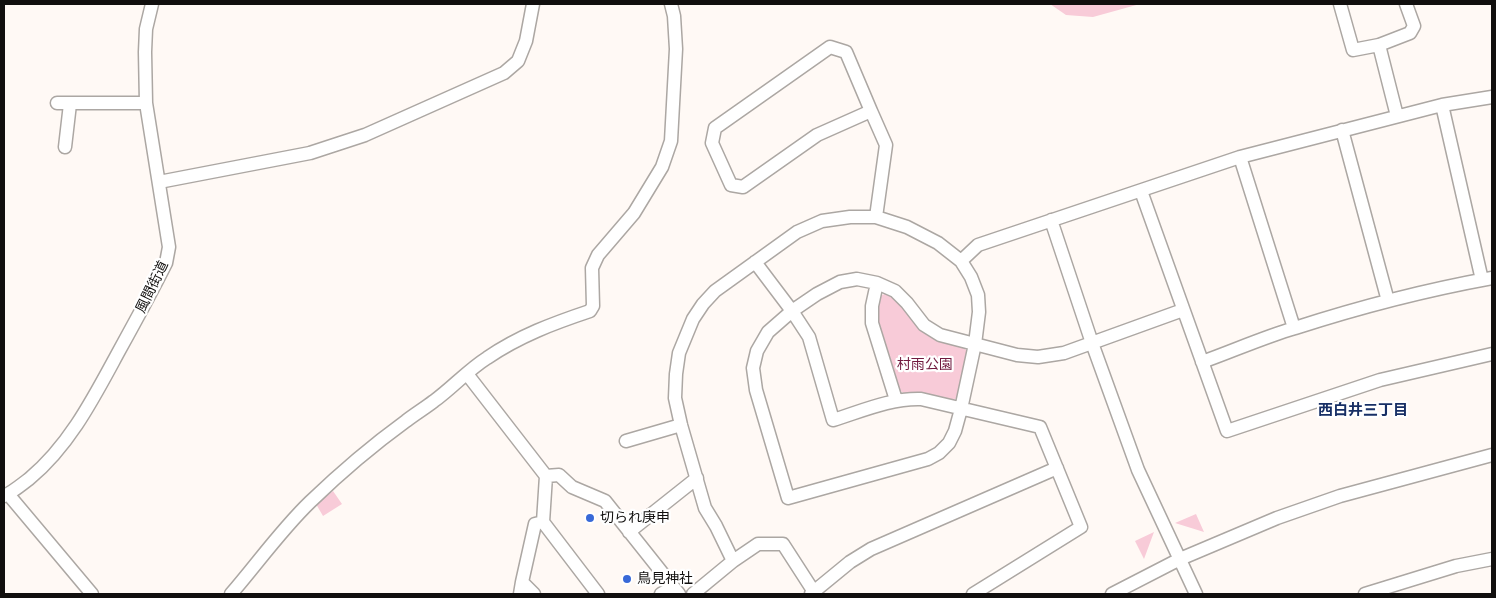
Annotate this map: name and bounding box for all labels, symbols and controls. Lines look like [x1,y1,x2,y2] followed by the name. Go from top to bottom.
[132,258,172,316] street label: 風間街道
[897,357,953,373] park label: 村雨公園
[1318,401,1408,419] district label: 西白井三丁目
[600,510,670,526] place label: 切られ庚申
[584,512,596,524] marker: 切られ庚申
[637,571,693,587] place label: 鳥見神社
[621,573,633,585] marker: 鳥見神社

